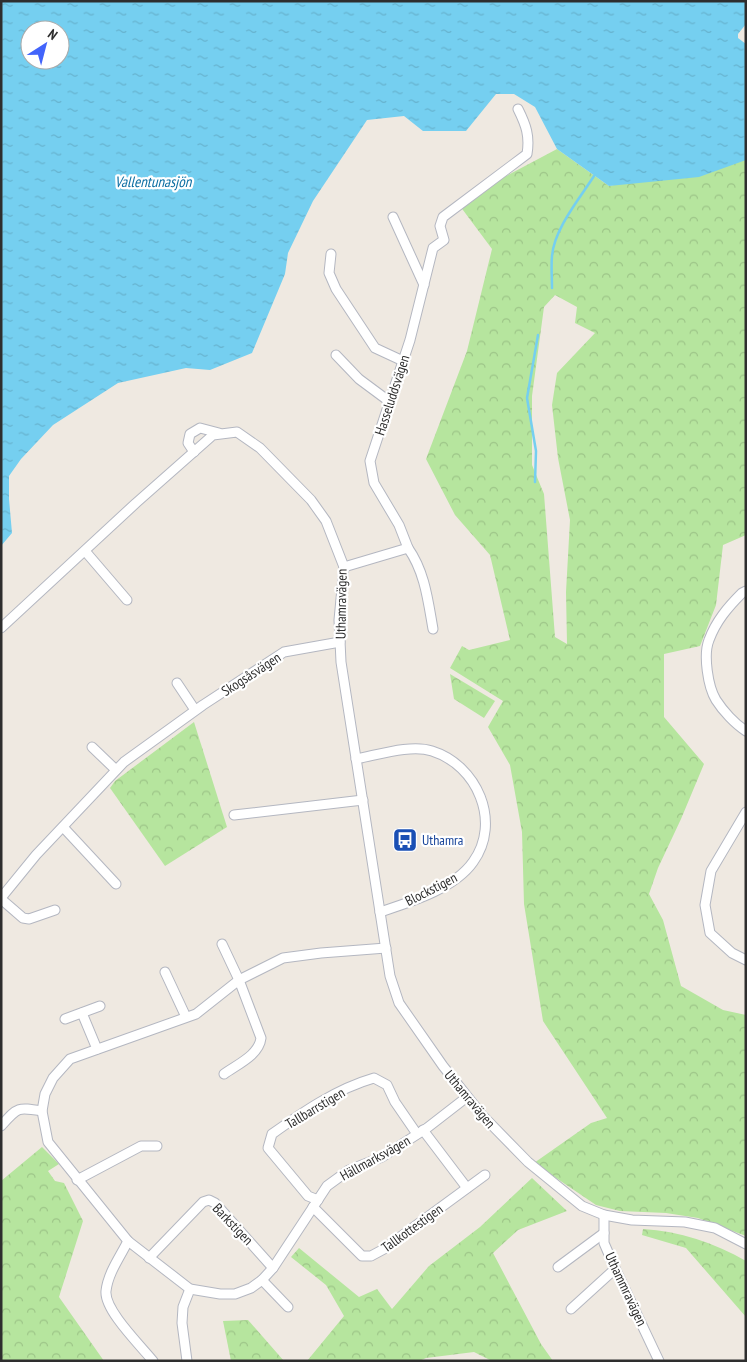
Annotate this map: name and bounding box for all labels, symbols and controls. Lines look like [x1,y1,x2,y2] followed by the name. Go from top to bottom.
[20,20,70,70] north arrow
[44,25,61,44] text: N
[115,172,193,191] water label: Vallentunasjön
[371,352,413,438] street label: Hasseluddsvägen
[331,569,351,639] street label: Uthamravägen
[218,648,284,700] street label: Skogsåsvägen
[392,827,418,853] bus stop icon: Uthamra
[422,831,463,849] place label: Uthamra
[402,868,460,910] street label: Blockstigen
[440,1066,500,1132] street label: Uthamravägen
[282,1083,348,1133] street label: Tallbarrstigen
[337,1131,413,1185] street label: Hällmarksvägen
[209,1199,257,1249] street label: Barkstigen
[378,1200,446,1256] street label: Tallkottestigen
[601,1249,651,1329] street label: Uthammravägen

